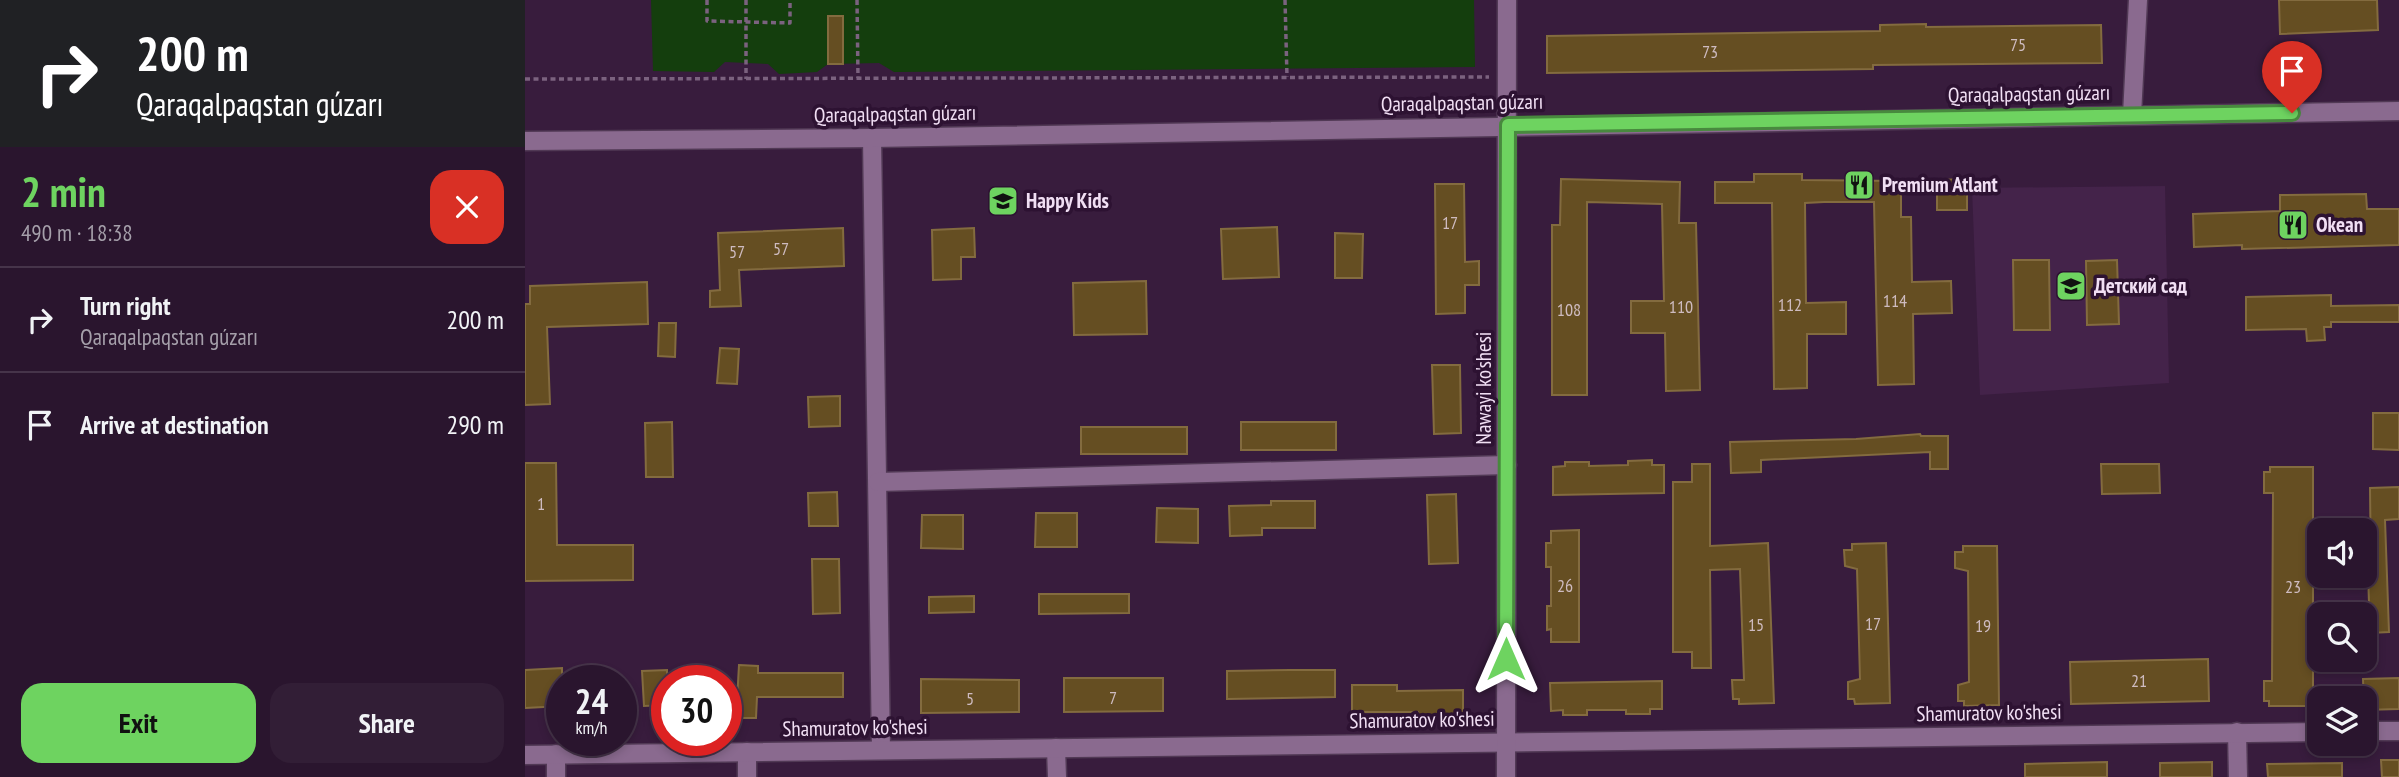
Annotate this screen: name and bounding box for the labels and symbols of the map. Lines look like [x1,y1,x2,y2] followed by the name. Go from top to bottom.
[2010,33,2026,56] house number: 75
[1702,40,1718,63] house number: 73
[2262,41,2322,113] pin
[1948,79,2110,108] street label: Qaraqalpaqstan gúzarı
[1381,88,1543,117] street label: Qaraqalpaqstan gúzarı
[814,99,976,128] street label: Qaraqalpaqstan gúzarı
[1842,168,1876,202] restaurant icon: Premium Atlant
[1882,171,1998,198] place label: Premium Atlant
[986,184,1020,218] school or university icon: Happy Kids
[1026,187,1109,214] place label: Happy Kids
[2276,208,2310,242] restaurant icon: Okean
[1442,211,1458,234] house number: 17
[2316,211,2363,238] place label: Okean
[773,237,789,260] house number: 57
[729,240,745,263] house number: 57
[2054,269,2088,303] school or university icon: Детский сад
[2094,272,2187,299] place label: Детский сад
[1883,289,1907,312] house number: 114
[1778,293,1802,316] house number: 112
[1669,295,1693,318] house number: 110
[1557,298,1581,321] house number: 108
[1470,332,1497,444] street label: Nawayi ko'shesi
[537,492,545,515] house number: 1
[1557,574,1573,597] house number: 26
[2285,575,2301,598] house number: 23
[1865,612,1881,635] house number: 17
[1748,613,1764,636] house number: 15
[1975,614,1991,637] house number: 19
[1469,622,1543,696] position arrow
[651,665,742,756] speed limit sign: 30
[2131,669,2147,692] house number: 21
[1109,686,1117,709] house number: 7
[966,687,974,710] house number: 5
[1916,698,2062,727] street label: Shamuratov ko'shesi
[1349,705,1495,734] street label: Shamuratov ko'shesi
[782,713,928,742] street label: Shamuratov ko'shesi

